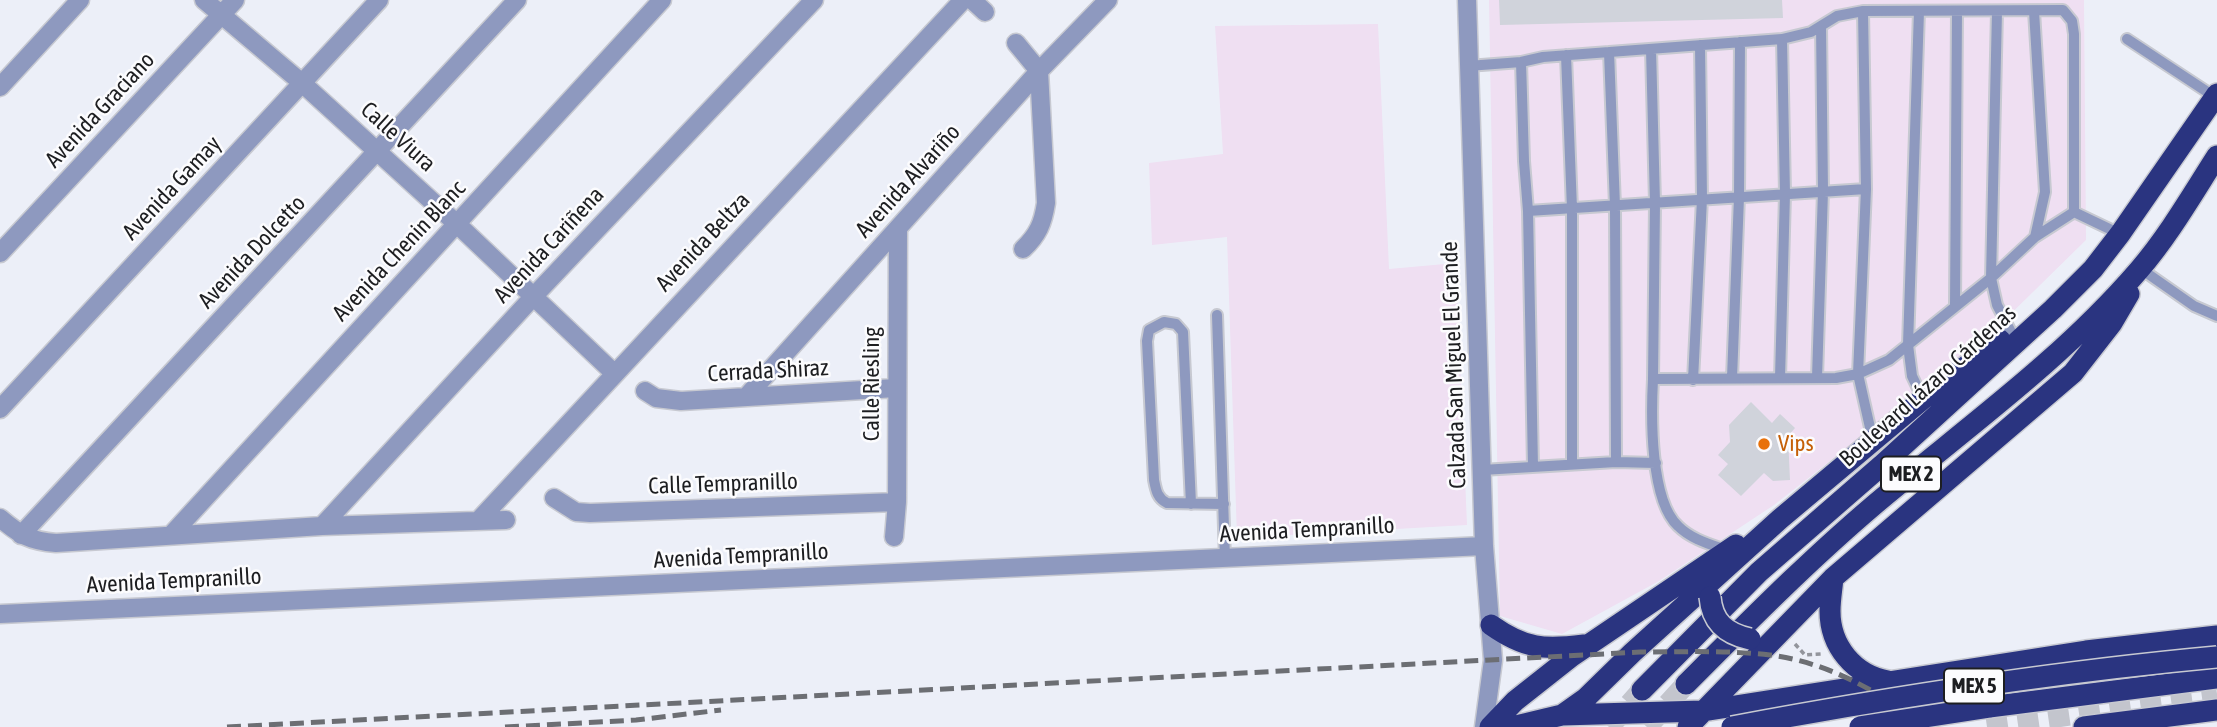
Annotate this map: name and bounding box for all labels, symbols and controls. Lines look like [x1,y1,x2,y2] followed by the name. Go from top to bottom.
[40,47,160,173] street label: Avenida Graciano
[355,96,441,178] street label: Calle Viura
[850,119,966,243] street label: Avenida Alvariño
[117,130,227,246] street label: Avenida Gamay
[327,175,471,327] street label: Avenida Chenin Blanc
[488,181,610,309] street label: Avenida Cariñena
[650,187,756,297] street label: Avenida Beltza
[193,190,311,314] street label: Avenida Dolcetto
[1436,241,1472,489] street label: Calzada San Miguel El Grande
[1834,299,2022,473] street label: Boulevard Lázaro Cárdenas
[858,327,886,441] street label: Calle Riesling
[707,354,829,388] street label: Cerrada Shiraz
[1778,430,1814,458] place label: Vips
[1756,436,1772,452] marker: Vips
[1881,456,1941,491] road number: MEX 2
[648,468,798,500] street label: Calle Tempranillo
[1219,512,1395,548] street label: Avenida Tempranillo
[653,538,829,574] street label: Avenida Tempranillo
[86,563,262,599] street label: Avenida Tempranillo
[1944,668,2004,704] road number: MEX 5

